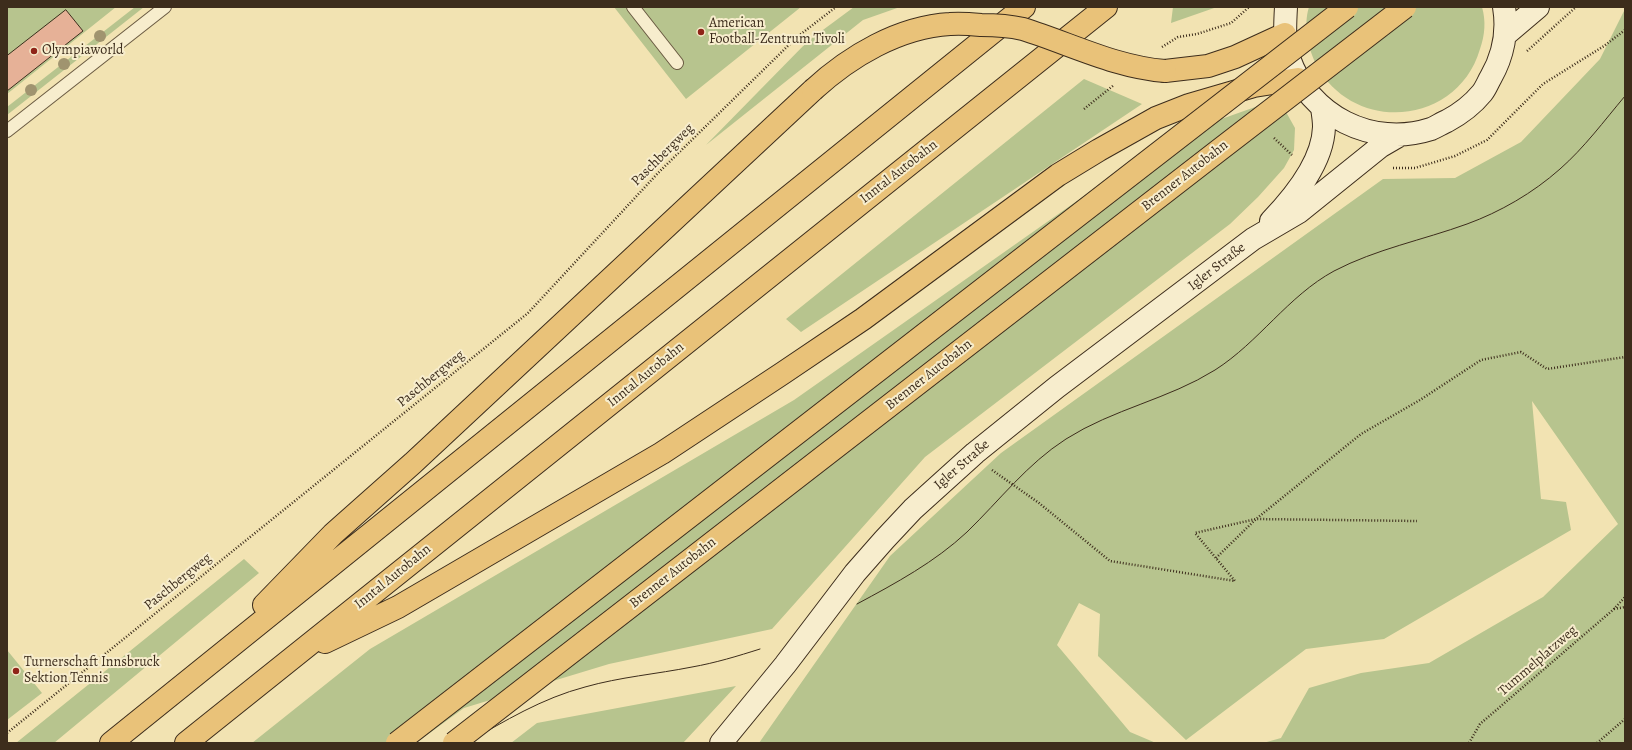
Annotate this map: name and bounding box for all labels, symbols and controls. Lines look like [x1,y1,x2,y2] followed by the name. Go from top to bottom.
[709,16,845,48] place label: American Football-Zentrum Tivoli
[696,27,706,37] marker: American Football-Zentrum Tivoli
[42,43,124,59] place label: Olympiaworld
[29,46,39,56] marker: Olympiaworld
[628,120,698,190] street label: Paschbergweg
[857,137,941,207] street label: Inntal Autobahn
[1138,137,1232,215] street label: Brenner Autobahn
[1185,239,1249,295] street label: Igler Straße
[882,336,976,414] street label: Brenner Autobahn
[604,339,688,411] street label: Inntal Autobahn
[394,347,468,411] street label: Paschbergweg
[931,436,993,494] street label: Igler Straße
[626,534,720,612] street label: Brenner Autobahn
[351,541,435,613] street label: Inntal Autobahn
[141,550,215,614] street label: Paschbergweg
[1495,622,1581,700] street label: Tummelplatzweg
[24,655,160,688] place label: Turnerschaft Innsbruck Sektion Tennis
[11,666,21,676] marker: Turnerschaft Innsbruck Sektion Tennis

